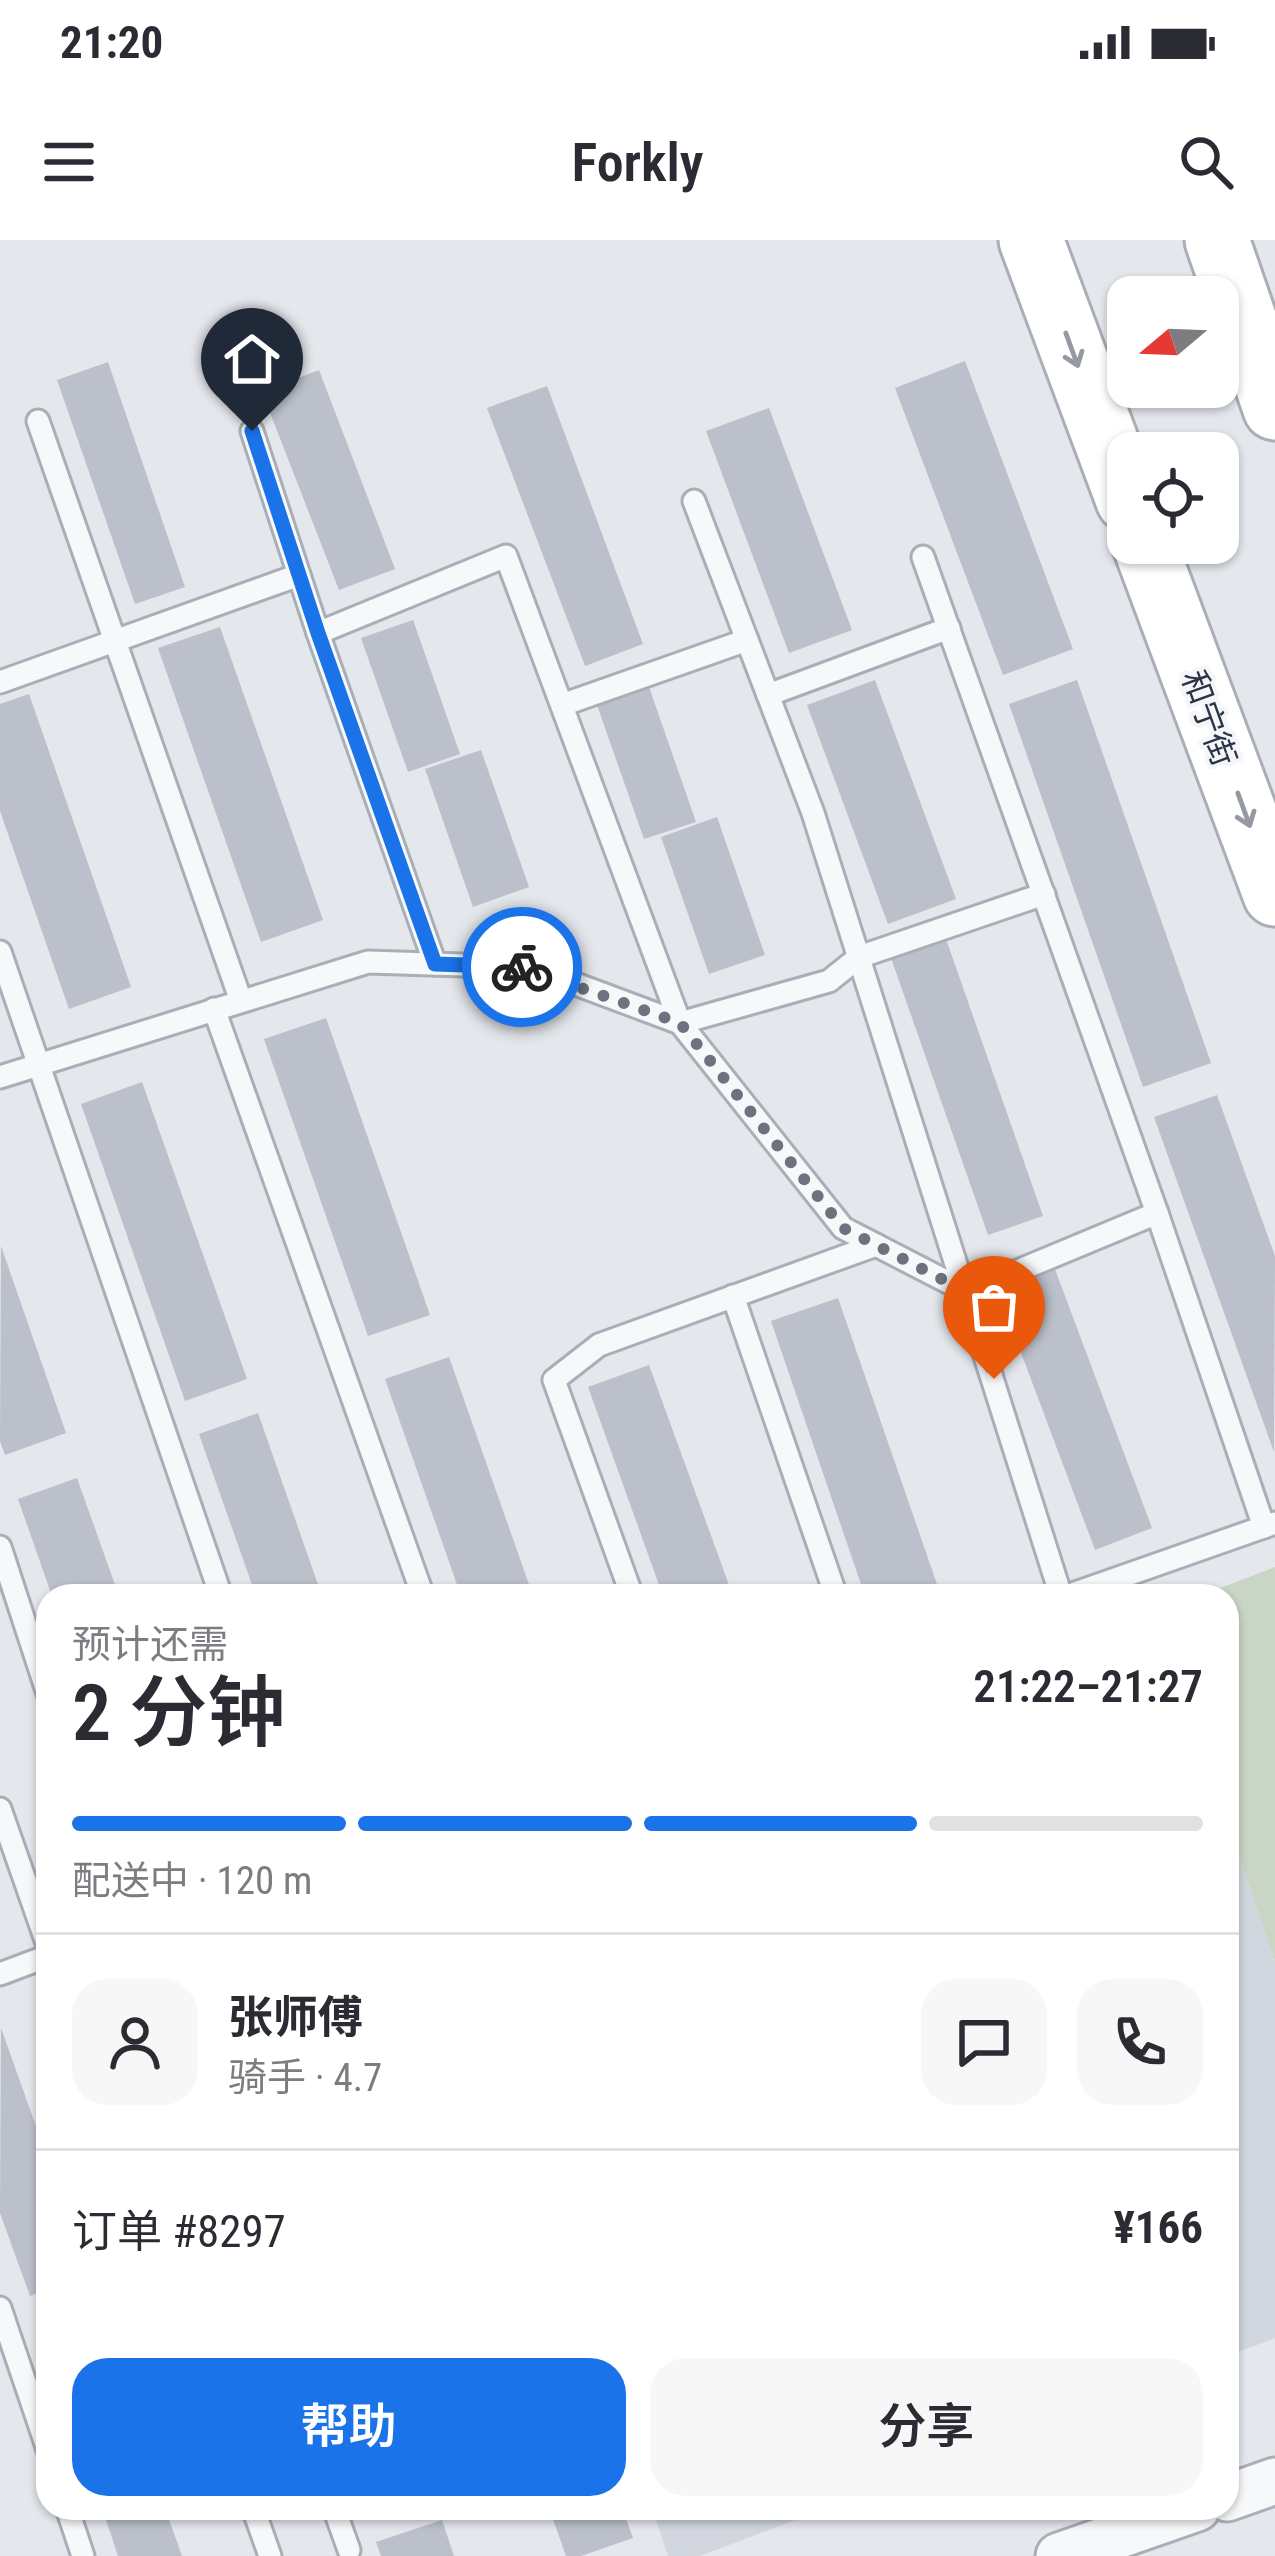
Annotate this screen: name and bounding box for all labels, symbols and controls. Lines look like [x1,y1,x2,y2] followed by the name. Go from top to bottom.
[60,16,163,69] text: 21:20
[36,129,102,195] icon: menu
[1173,129,1239,195] icon: search
[571,131,704,194] text: Forkly
[1107,276,1239,408] north arrow
[1107,276,1239,564] map controls
[201,308,303,431] pin
[219,326,285,392] icon: home
[1062,330,1084,367] one-way arrow
[1107,432,1239,564] button: locate
[1174,665,1244,771] street label: 和宁街
[1234,791,1256,828] one-way arrow
[462,907,582,1027] courier
[489,934,555,1000] icon: bike
[943,1256,1045,1379] pin
[961,1274,1027,1340] icon: bag
[72,1622,228,1668] text: 预计还需
[973,1660,1203,1713] text: 21:22–21:27
[72,1668,285,1759] text: 2 分钟
[72,1858,312,1904] text: 配送中 · 120 m
[72,1979,198,2105] button: person
[921,1979,1047,2105] button: chat
[1077,1979,1203,2105] button: phone
[228,1991,363,2044] text: 张师傅
[228,2055,382,2101] text: 骑手 · 4.7
[1113,2201,1203,2254] text: ¥166
[72,2205,286,2258] text: 订单 #8297
[72,2358,626,2496] button: 帮助
[650,2358,1203,2496] button: 分享

